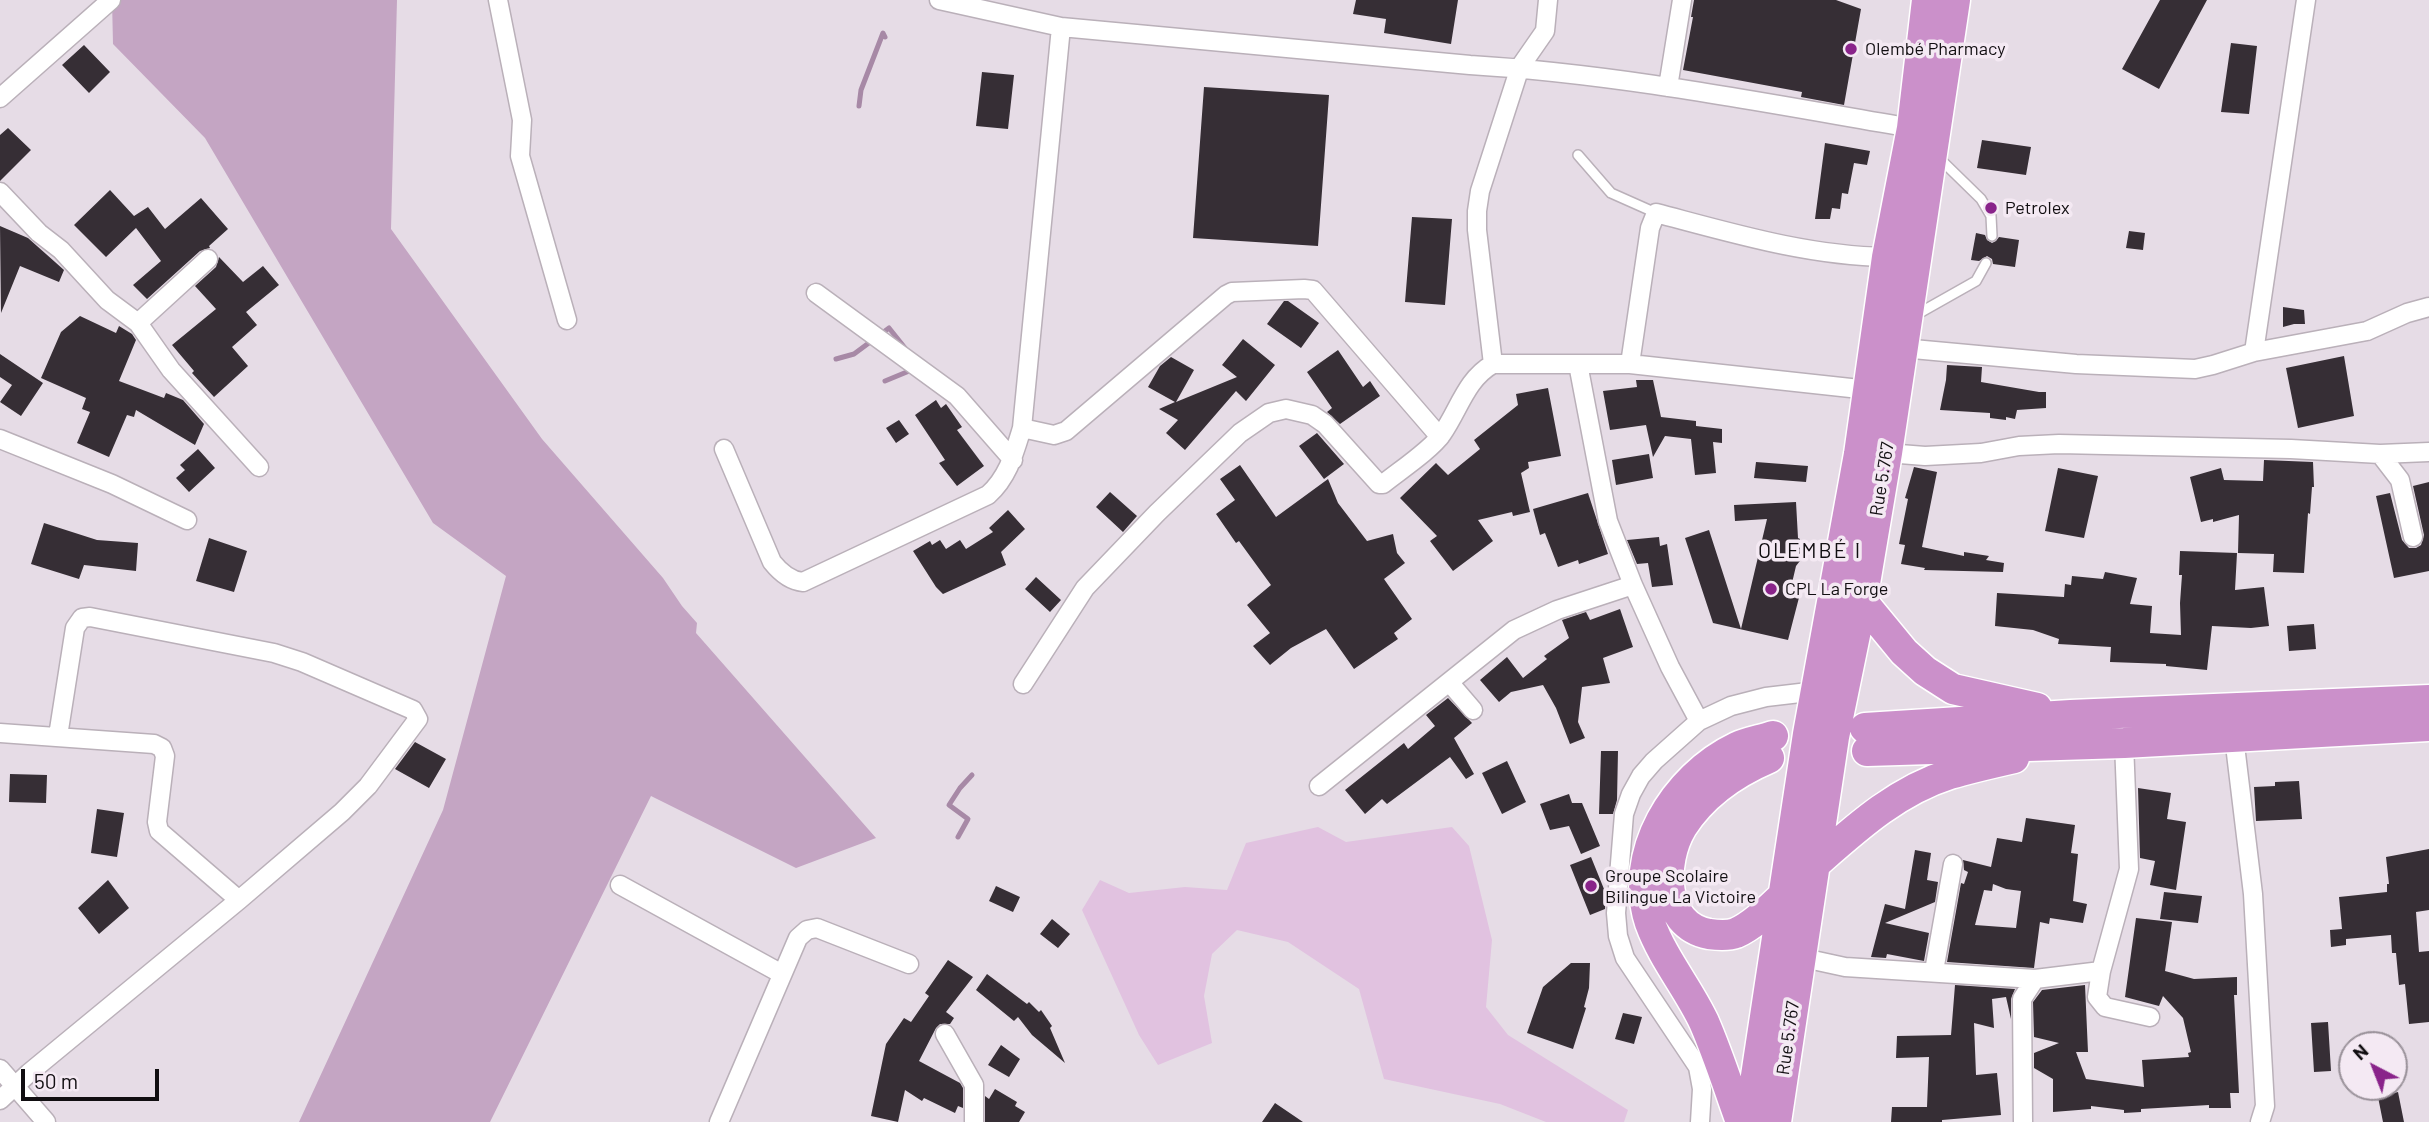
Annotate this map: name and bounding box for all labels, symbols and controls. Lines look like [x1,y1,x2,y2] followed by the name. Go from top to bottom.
[1865,38,2005,60] place label: Olembé Pharmacy
[1843,41,1859,57] marker: Olembé Pharmacy
[2005,197,2070,219] place label: Petrolex
[1983,200,1999,216] marker: Petrolex
[1866,441,1898,517] street label: Rue 5.767
[1759,538,1861,564] district label: OLEMBÉ I
[1785,578,1888,600] place label: CPL La Forge
[1763,581,1779,597] marker: CPL La Forge
[1605,865,1756,908] place label: Groupe Scolaire Bilingue La Victoire
[1583,878,1599,894] marker: Groupe Scolaire Bilingue La Victoire
[1772,1000,1804,1076] street label: Rue 5.767
[2338,1031,2408,1101] north arrow
[2348,1039,2372,1064] text: N
[24,1056,163,1100] scale bar
[34,1068,78,1093] text: 50 m

